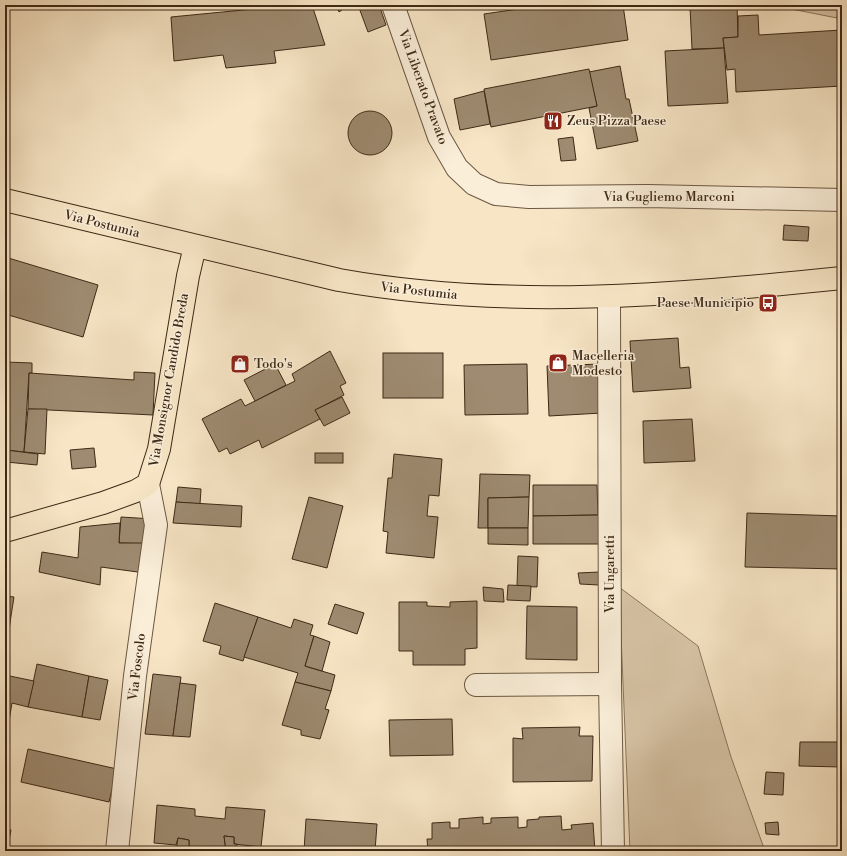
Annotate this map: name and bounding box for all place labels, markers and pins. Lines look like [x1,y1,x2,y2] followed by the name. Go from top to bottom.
[542,110,564,132] restaurant icon: Zeus Pizza Paese
[567,113,667,129] place label: Zeus Pizza Paese
[757,292,779,314] bus stop icon: Paese Municipio
[657,295,754,311] place label: Paese Municipio
[572,348,635,379] place label: Macelleria Modesto
[547,352,569,374] shop icon: Macelleria Modesto
[229,353,251,375] shop icon: Todo's
[254,356,293,372] place label: Todo's

